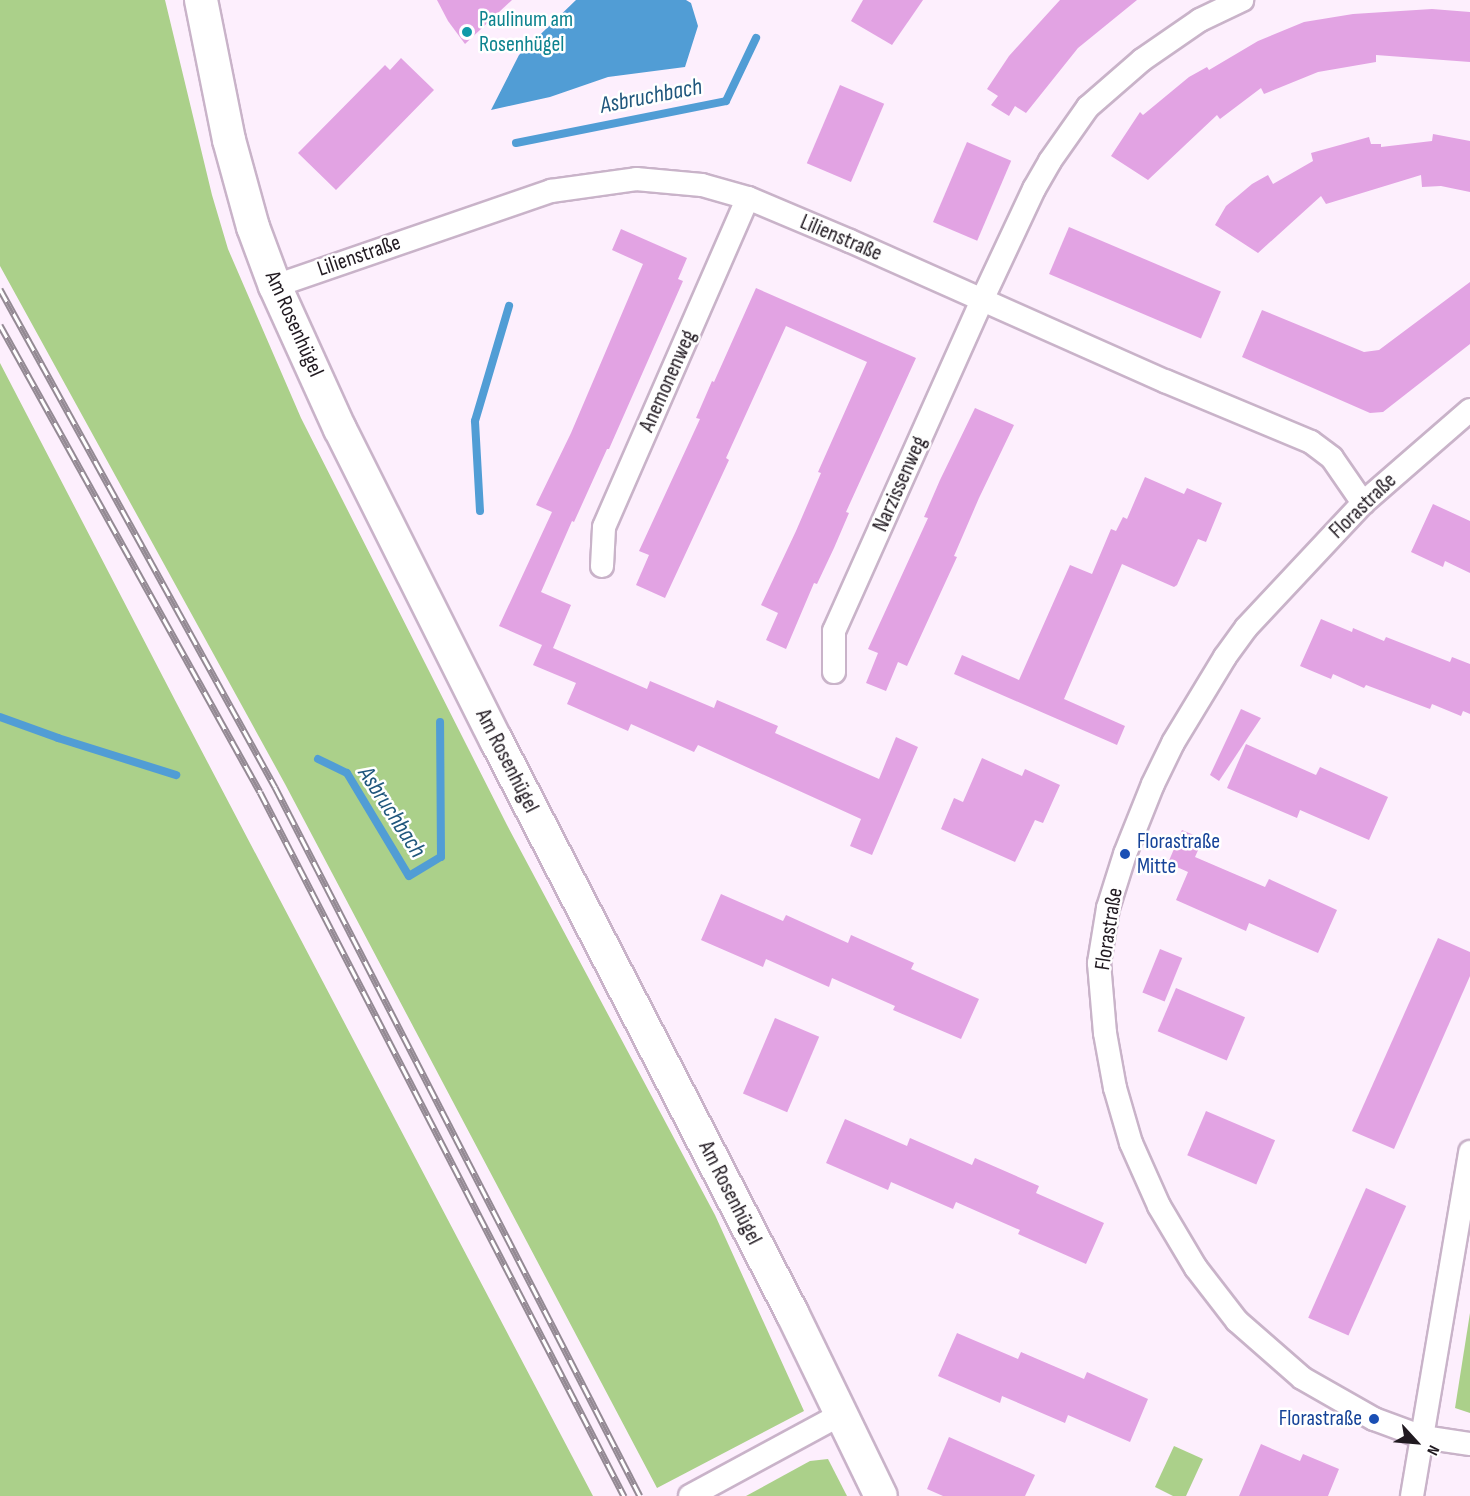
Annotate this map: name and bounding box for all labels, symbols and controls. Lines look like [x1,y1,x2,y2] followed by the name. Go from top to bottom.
[479,6,573,57] place label: Paulinum am Rosenhügel
[460,25,474,39] marker: Paulinum am Rosenhügel
[598,72,704,120] water label: Asbruchbach
[796,209,886,267] street label: Lilienstraße
[314,229,404,283] street label: Lilienstraße
[259,267,329,381] street label: Am Rosenhügel
[634,326,702,436] street label: Anemonenweg
[867,432,933,536] street label: Narzissenweg
[1324,468,1402,544] street label: Florastraße
[470,705,544,817] street label: Am Rosenhügel
[352,761,432,863] water label: Asbruchbach
[1137,828,1220,879] place label: Florastraße Mitte
[1118,847,1132,861] marker: Florastraße Mitte
[1089,886,1129,972] street label: Florastraße
[693,1137,767,1249] street label: Am Rosenhügel
[1279,1406,1362,1432] place label: Florastraße
[1367,1412,1381,1426] marker: Florastraße
[1386,1412,1446,1472] north arrow
[1422,1442,1443,1458] text: N

